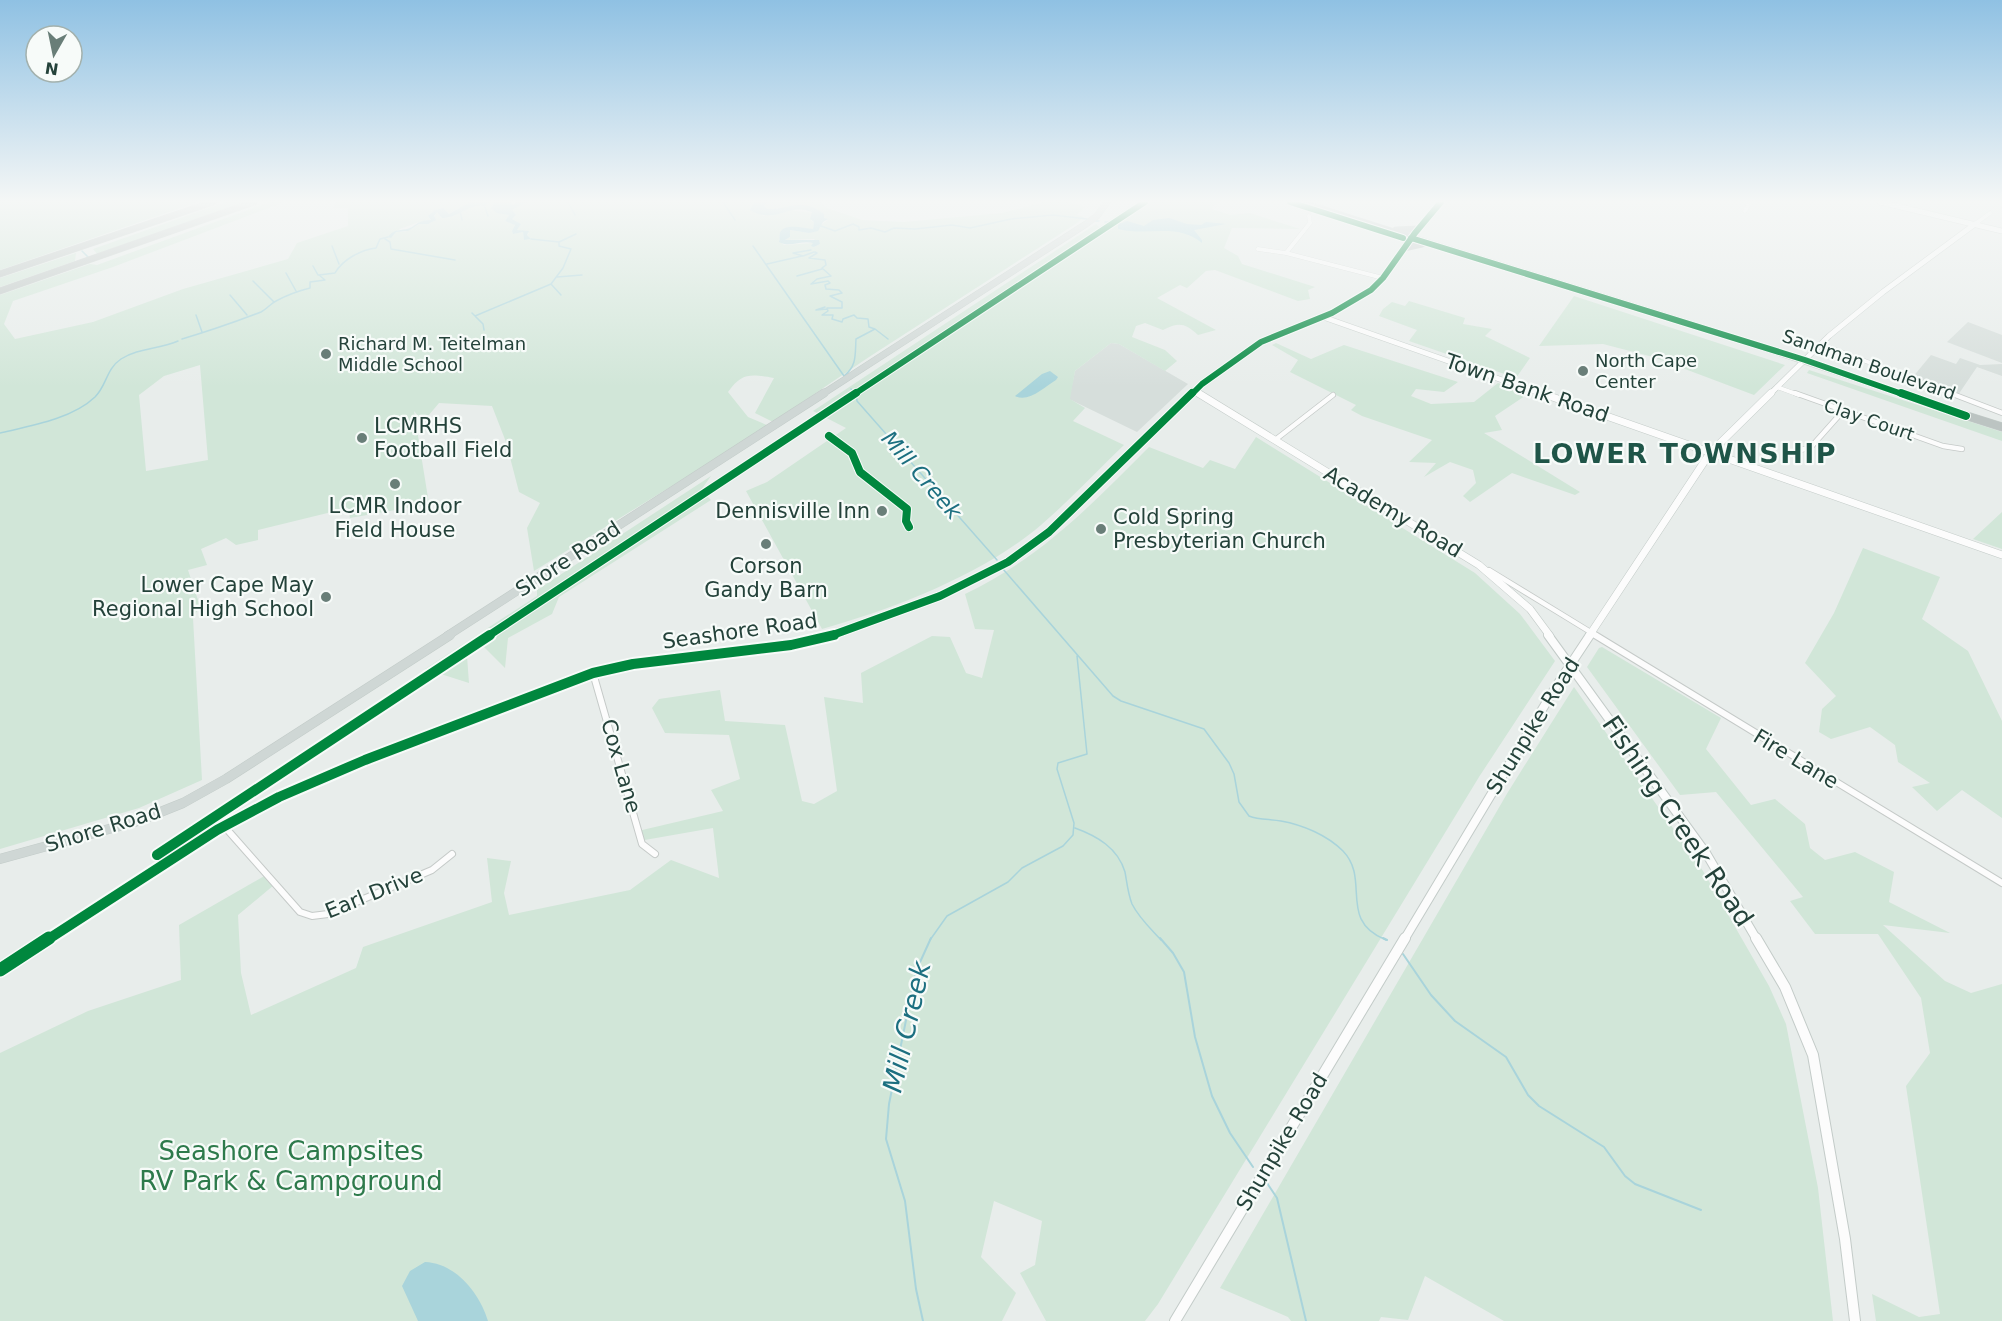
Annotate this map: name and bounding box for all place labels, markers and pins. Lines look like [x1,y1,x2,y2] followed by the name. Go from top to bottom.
[338,333,526,375] place label: Richard M. Teitelman Middle School
[319,347,333,361] marker: Richard M. Teitelman Middle School
[1595,350,1697,392] place label: North Cape Center
[1576,364,1590,378] marker: North Cape Center
[374,414,512,462] place label: LCMRHS Football Field
[355,431,369,445] marker: LCMRHS Football Field
[388,477,402,491] marker: LCMR Indoor Field House
[329,494,462,542] place label: LCMR Indoor Field House
[715,499,870,523] place label: Dennisville Inn
[875,504,889,518] marker: Dennisville Inn
[1113,505,1326,553] place label: Cold Spring Presbyterian Church
[1094,522,1108,536] marker: Cold Spring Presbyterian Church
[759,537,773,551] marker: Corson Gandy Barn
[704,554,828,602] place label: Corson Gandy Barn
[92,573,314,621] place label: Lower Cape May Regional High School
[319,590,333,604] marker: Lower Cape May Regional High School

